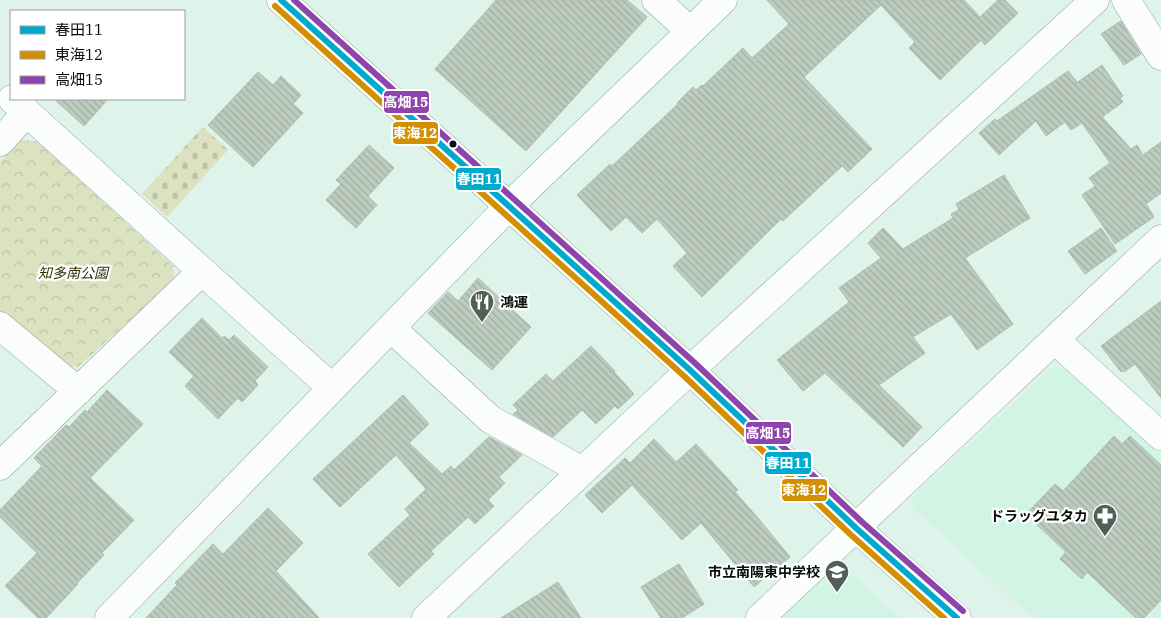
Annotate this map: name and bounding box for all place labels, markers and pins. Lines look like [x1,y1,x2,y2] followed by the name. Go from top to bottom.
[448,139,458,149] unlabelled marker
[469,289,495,323] restaurant icon: 鴻運
[500,293,528,311] place label: 鴻運
[1092,503,1118,537] pharmacy icon: ドラッグユタカ
[990,507,1088,525] place label: ドラッグユタカ
[824,559,850,593] school or university icon: 市立南陽東中学校
[708,563,820,581] place label: 市立南陽東中学校

